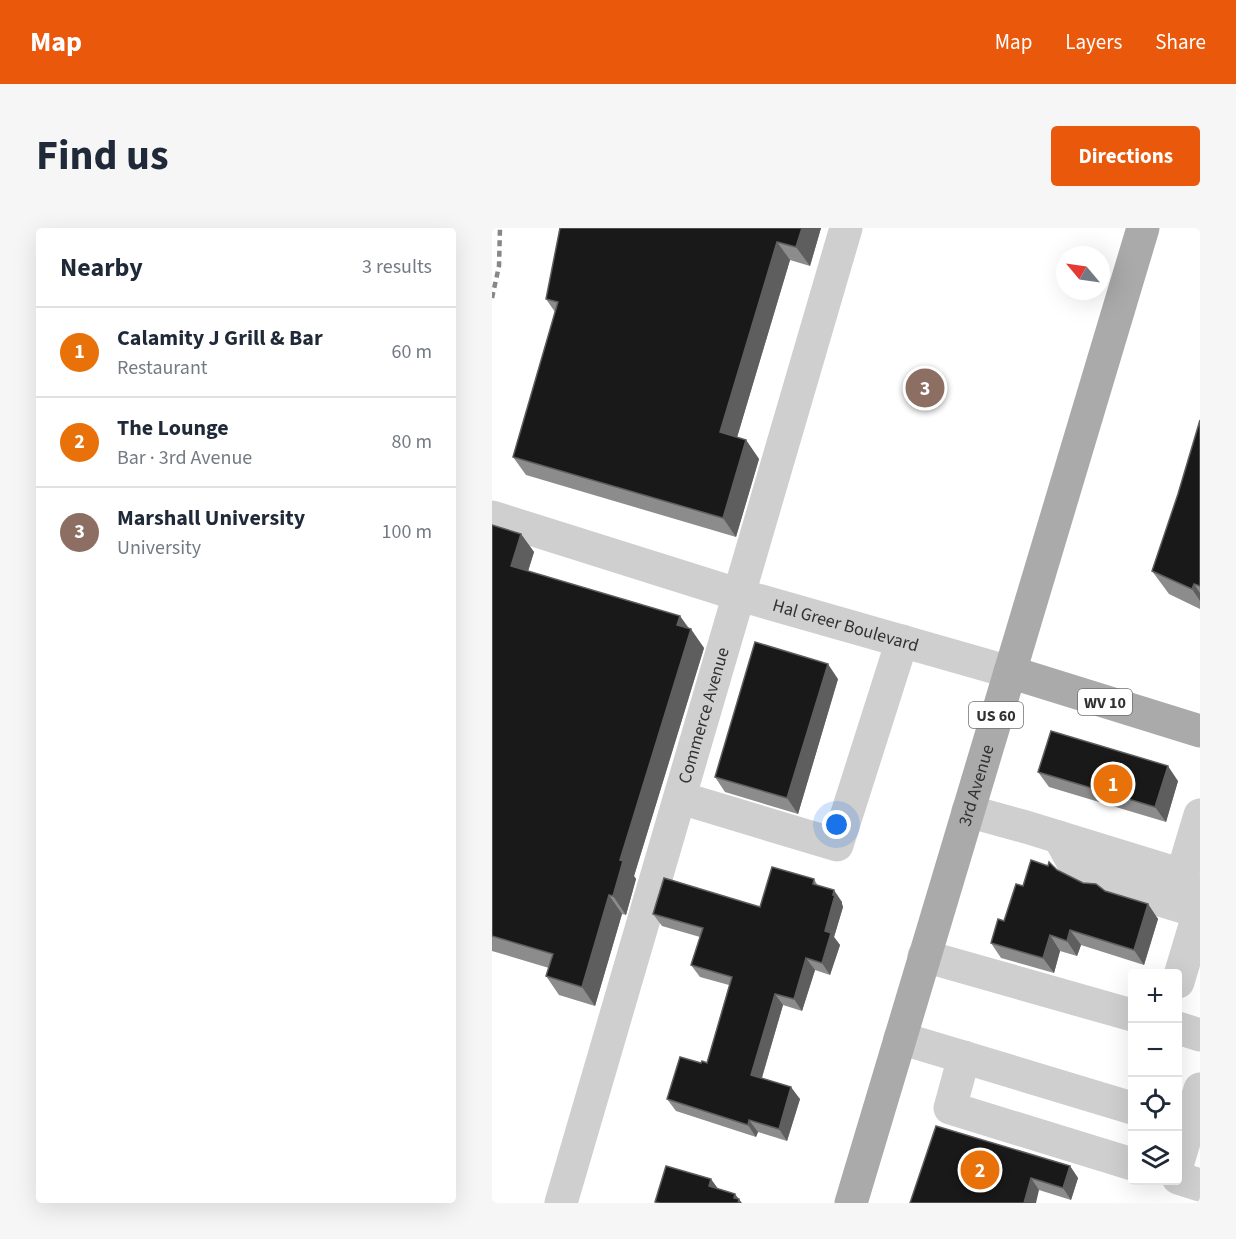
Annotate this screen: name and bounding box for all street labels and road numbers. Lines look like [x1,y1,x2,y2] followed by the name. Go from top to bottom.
[770,593,922,658] street label: Hal Greer Boulevard
[672,644,736,787] street label: Commerce Avenue
[1078,689,1132,715] road number: WV 10
[969,702,1023,728] road number: US 60
[953,742,1001,829] street label: 3rd Avenue

